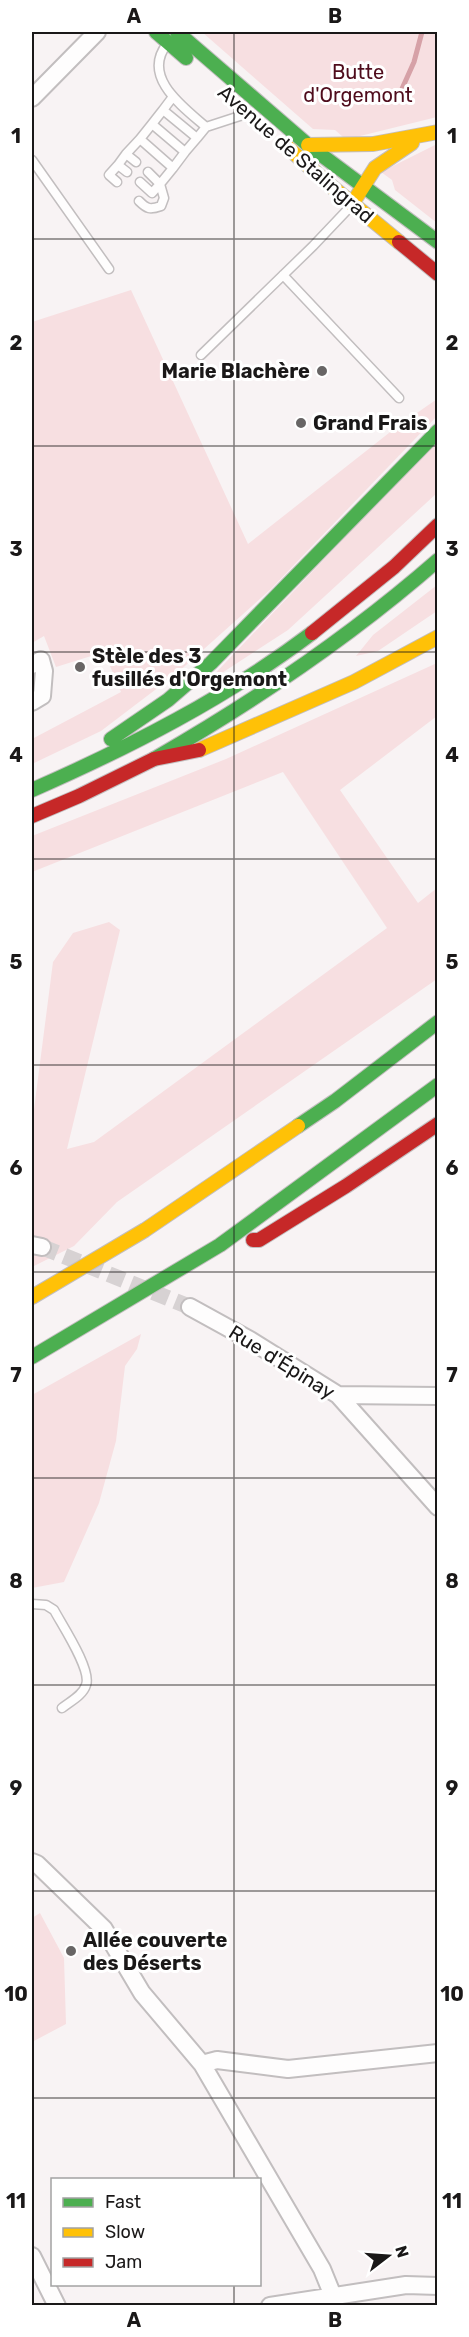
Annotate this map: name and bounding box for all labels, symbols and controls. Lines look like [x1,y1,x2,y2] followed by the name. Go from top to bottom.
[127,4,142,28] text: A
[328,4,342,28] text: B
[303,60,413,107] park label: Butte d'Orgemont
[213,80,379,228] street label: Avenue de Stalingrad
[11,124,21,148] text: 1
[447,124,457,148] text: 1
[10,331,23,355] text: 2
[446,331,459,355] text: 2
[162,359,310,383] place label: Marie Blachère
[315,364,329,378] marker: Marie Blachère
[313,411,428,435] place label: Grand Frais
[294,416,308,430] marker: Grand Frais
[9,537,23,561] text: 3
[445,537,459,561] text: 3
[92,644,287,691] place label: Stèle des 3 fusillés d'Orgemont
[73,660,87,674] marker: Stèle des 3 fusillés d'Orgemont
[9,743,23,767] text: 4
[445,743,459,767] text: 4
[10,950,23,974] text: 5
[446,950,459,974] text: 5
[9,1156,23,1180] text: 6
[445,1156,459,1180] text: 6
[225,1320,339,1404] street label: Rue d'Épinay
[10,1363,22,1387] text: 7
[446,1363,458,1387] text: 7
[9,1569,23,1593] text: 8
[445,1569,459,1593] text: 8
[10,1776,23,1800] text: 9
[446,1776,459,1800] text: 9
[83,1928,227,1975] place label: Allée couverte des Déserts
[64,1944,78,1958] marker: Allée couverte des Déserts
[4,1982,28,2006] text: 10
[440,1982,464,2006] text: 10
[51,2178,261,2286] legend
[6,2189,26,2213] text: 11
[442,2189,462,2213] text: 11
[105,2191,141,2213] text: Fast
[105,2221,145,2243] text: Slow
[358,2226,418,2286] north arrow
[391,2243,413,2260] text: N
[105,2251,142,2273] text: Jam
[127,2308,142,2332] text: A
[328,2308,342,2332] text: B

